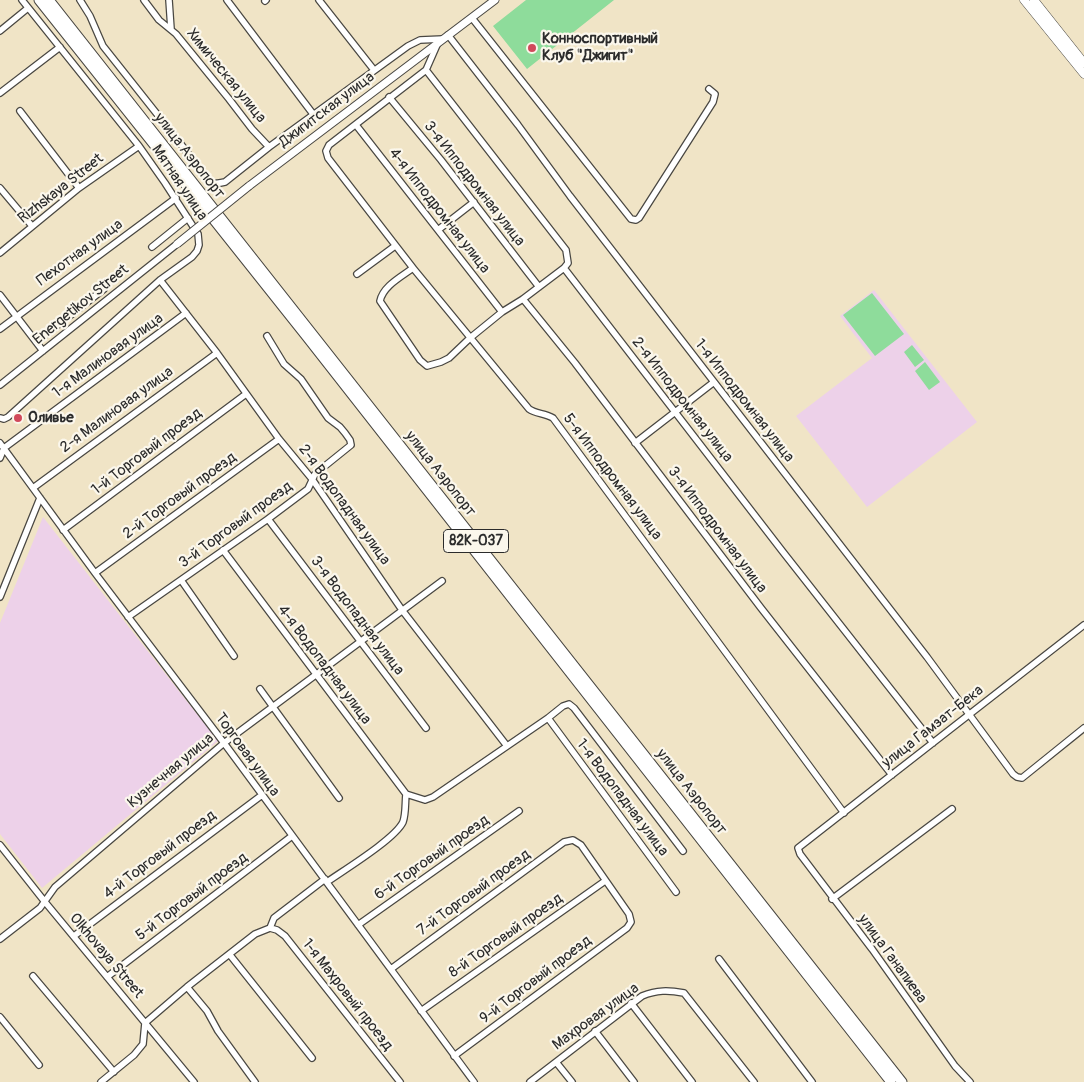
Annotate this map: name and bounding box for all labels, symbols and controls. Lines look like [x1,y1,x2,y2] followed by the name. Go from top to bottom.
[182,25,270,127] street label: Химическая улица
[542,30,658,65] place label: Конноспортивный Клуб "Джигит"
[526,42,538,54] marker: Конноспортивный Клуб "Джигит"
[276,68,378,152] street label: Джигитская улица
[150,110,228,202] street label: улица Аэропорт
[420,118,528,250] street label: 3-я Ипподромная улица
[147,142,211,224] street label: Мятная улица
[385,145,493,277] street label: 4-я Ипподромная улица
[15,150,107,228] street label: Rizhskaya Street
[34,216,126,290] street label: Пехотная улица
[30,261,132,349] street label: Energetikov Street
[49,310,167,402] street label: 1-я Малиновая улица
[628,334,736,466] street label: 2-я Ипподромная улица
[690,336,798,466] street label: 1-я Ипподромная улица
[57,363,177,457] street label: 2-я Малиновая улица
[88,405,206,499] street label: 1-й Торговый проезд
[28,409,74,427] place label: Оливье
[559,410,665,544] street label: 5-я Ипподромная улица
[12,412,24,424] marker: Оливье
[401,428,479,520] street label: улица Аэропорт
[294,441,394,569] street label: 2-я Водопадная улица
[120,449,240,543] street label: 2-й Торговый проезд
[664,463,770,597] street label: 3-я Ипподромная улица
[176,478,296,572] street label: 3-й Торговый проезд
[444,530,508,552] road number: 82К-037
[306,553,408,679] street label: 3-я Водопадная улица
[273,602,375,728] street label: 4-я Водопадная улица
[879,682,987,772] street label: улица Гамзат-Бека
[211,710,283,800] street label: Торговая улица
[124,730,218,812] street label: Кузнечная улица
[572,736,672,860] street label: 1-я Водопадная улица
[652,746,730,838] street label: улица Аэропорт
[100,807,220,903] street label: 4-й Торговый проезд
[371,812,493,904] street label: 6-й Торговый проезд
[414,846,534,940] street label: 7-й Торговый проезд
[132,849,252,945] street label: 5-й Торговый проезд
[446,890,566,982] street label: 8-й Торговый проезд
[65,910,147,1002] street label: Olkhovaya Street
[854,911,930,1007] street label: улица Ганапиева
[477,932,595,1028] street label: 9-й Торговый проезд
[298,936,396,1054] street label: 1-я Махровый проезд
[549,980,643,1054] street label: Махровая улица

